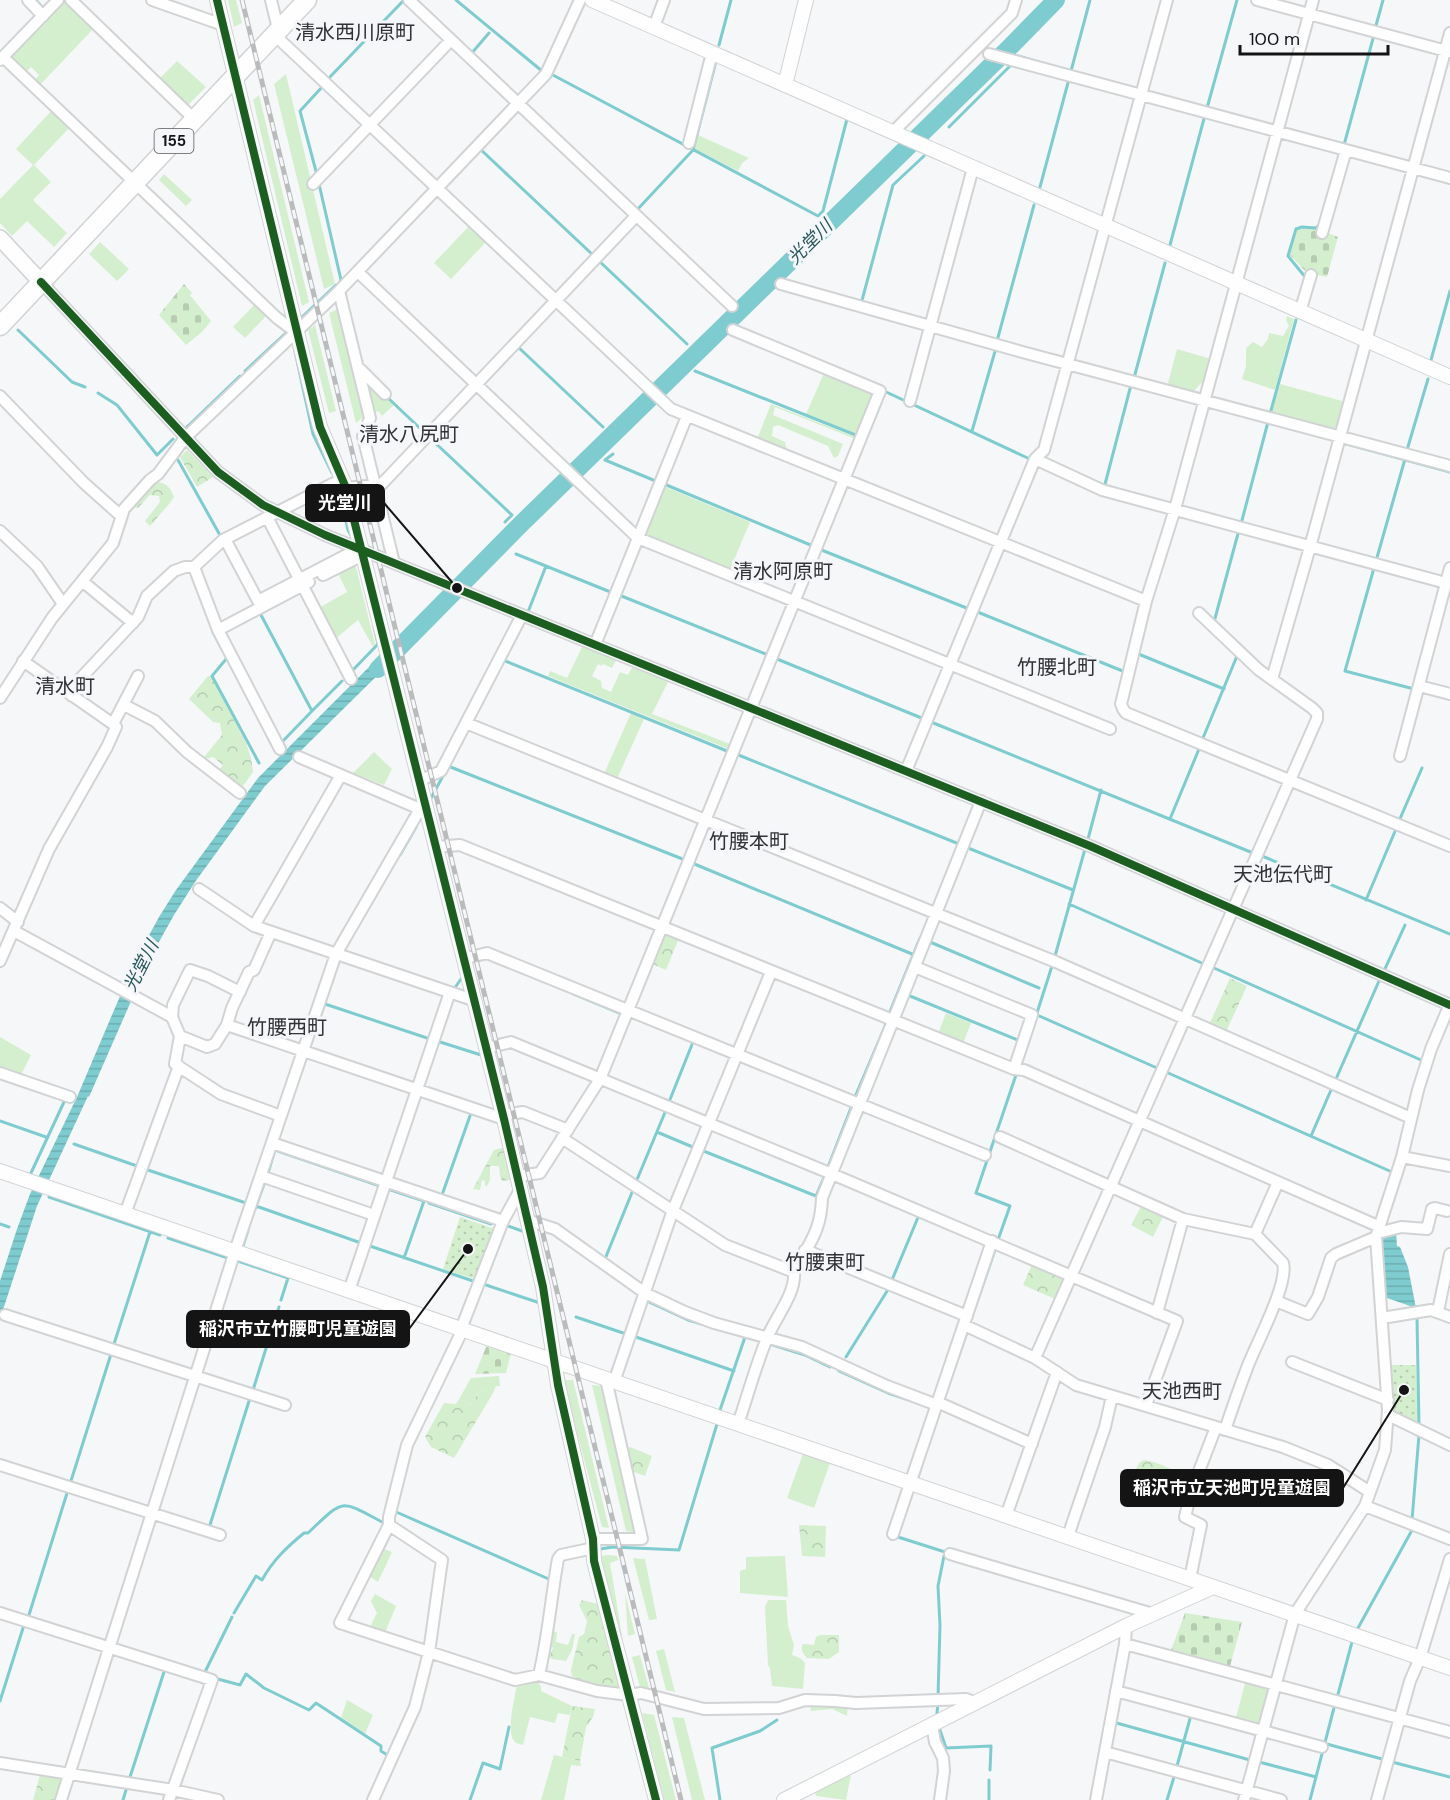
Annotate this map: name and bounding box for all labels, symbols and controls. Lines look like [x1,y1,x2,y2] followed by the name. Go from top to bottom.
[1240,18,1388,56] scale bar
[295,19,415,45] district label: 清水西川原町
[1249,27,1300,51] text: 100 m
[154,129,194,153] road number: 155
[782,213,839,270] water label: 光堂川
[359,421,459,447] district label: 清水八尻町
[306,485,384,521] callout: 光堂川
[318,491,372,515] text: 光堂川
[733,558,833,584] district label: 清水阿原町
[1017,654,1097,680] district label: 竹腰北町
[35,673,95,699] district label: 清水町
[709,828,789,854] district label: 竹腰本町
[1233,861,1333,887] district label: 天池伝代町
[118,935,165,996] water label: 光堂川
[247,1014,327,1040] district label: 竹腰西町
[785,1249,865,1275] district label: 竹腰東町
[187,1311,409,1347] callout: 稲沢市立竹腰町児童遊園
[199,1317,397,1341] text: 稲沢市立竹腰町児童遊園
[1142,1378,1222,1404] district label: 天池西町
[1121,1470,1343,1506] callout: 稲沢市立天池町児童遊園
[1133,1476,1331,1500] text: 稲沢市立天池町児童遊園

